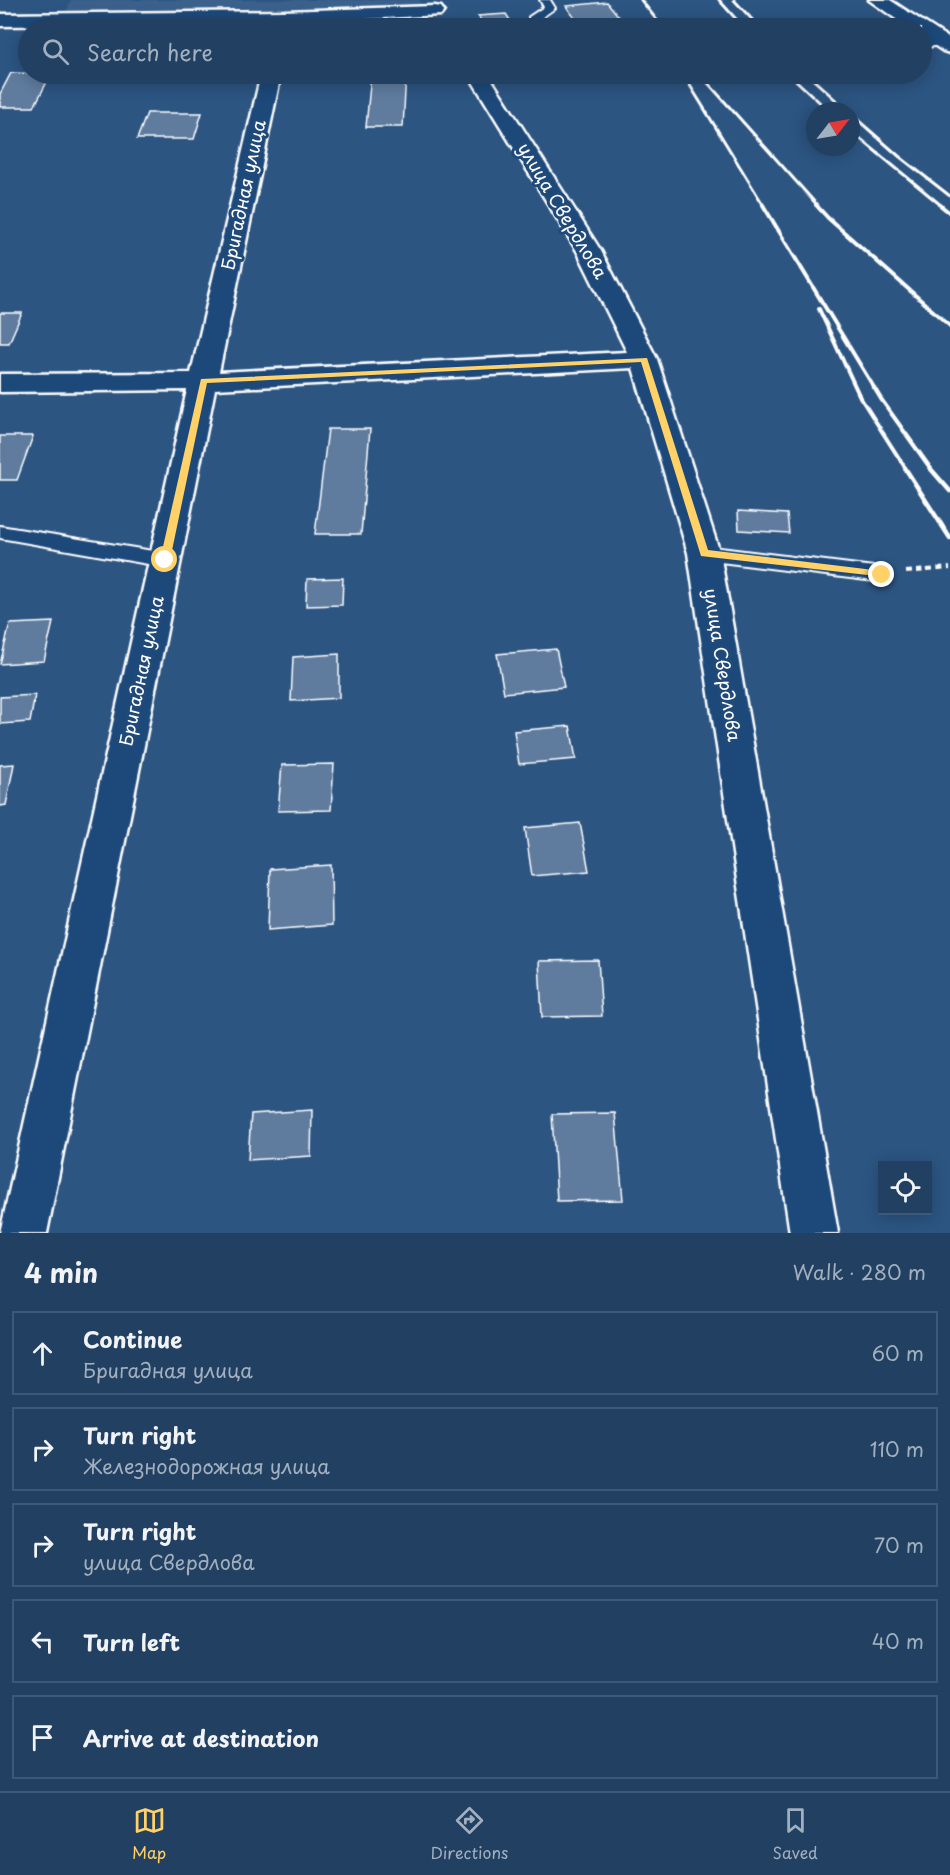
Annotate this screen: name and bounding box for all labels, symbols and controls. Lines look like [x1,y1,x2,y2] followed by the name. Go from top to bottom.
[18,18,932,84] search box
[39,35,72,68] icon: search
[87,35,213,68] text: Search here
[806,102,860,156] north arrow
[213,117,272,272] street label: Бригадная улица
[512,137,615,284] street label: улица Свердлова
[151,546,177,572] route start
[868,561,894,587] route end
[698,586,749,744] street label: улица Свердлова
[111,593,170,748] street label: Бригадная улица
[878,1161,932,1215] map controls
[878,1161,932,1215] button: locate
[24,1253,98,1292] text: 4 min
[793,1257,926,1287] text: Walk · 280 m
[83,1322,182,1355] text: Continue
[26,1337,59,1370] icon: ahead
[872,1338,924,1368] text: 60 m
[83,1355,253,1385] text: Бригадная улица
[83,1418,196,1451] text: Turn right
[26,1433,59,1466] icon: right
[870,1434,924,1464] text: 110 m
[83,1451,330,1481] text: Железнодорожная улица
[83,1514,196,1547] text: Turn right
[26,1529,59,1562] icon: right
[874,1530,924,1560] text: 70 m
[83,1547,255,1577] text: улица Свердлова
[26,1625,59,1658] icon: left
[83,1625,180,1658] text: Turn left
[872,1626,924,1656] text: 40 m
[26,1721,59,1754] icon: arrive
[83,1721,319,1754] text: Arrive at destination
[132,1804,166,1864] tab: Map
[430,1804,508,1864] tab: Directions
[772,1804,818,1864] tab: Saved

